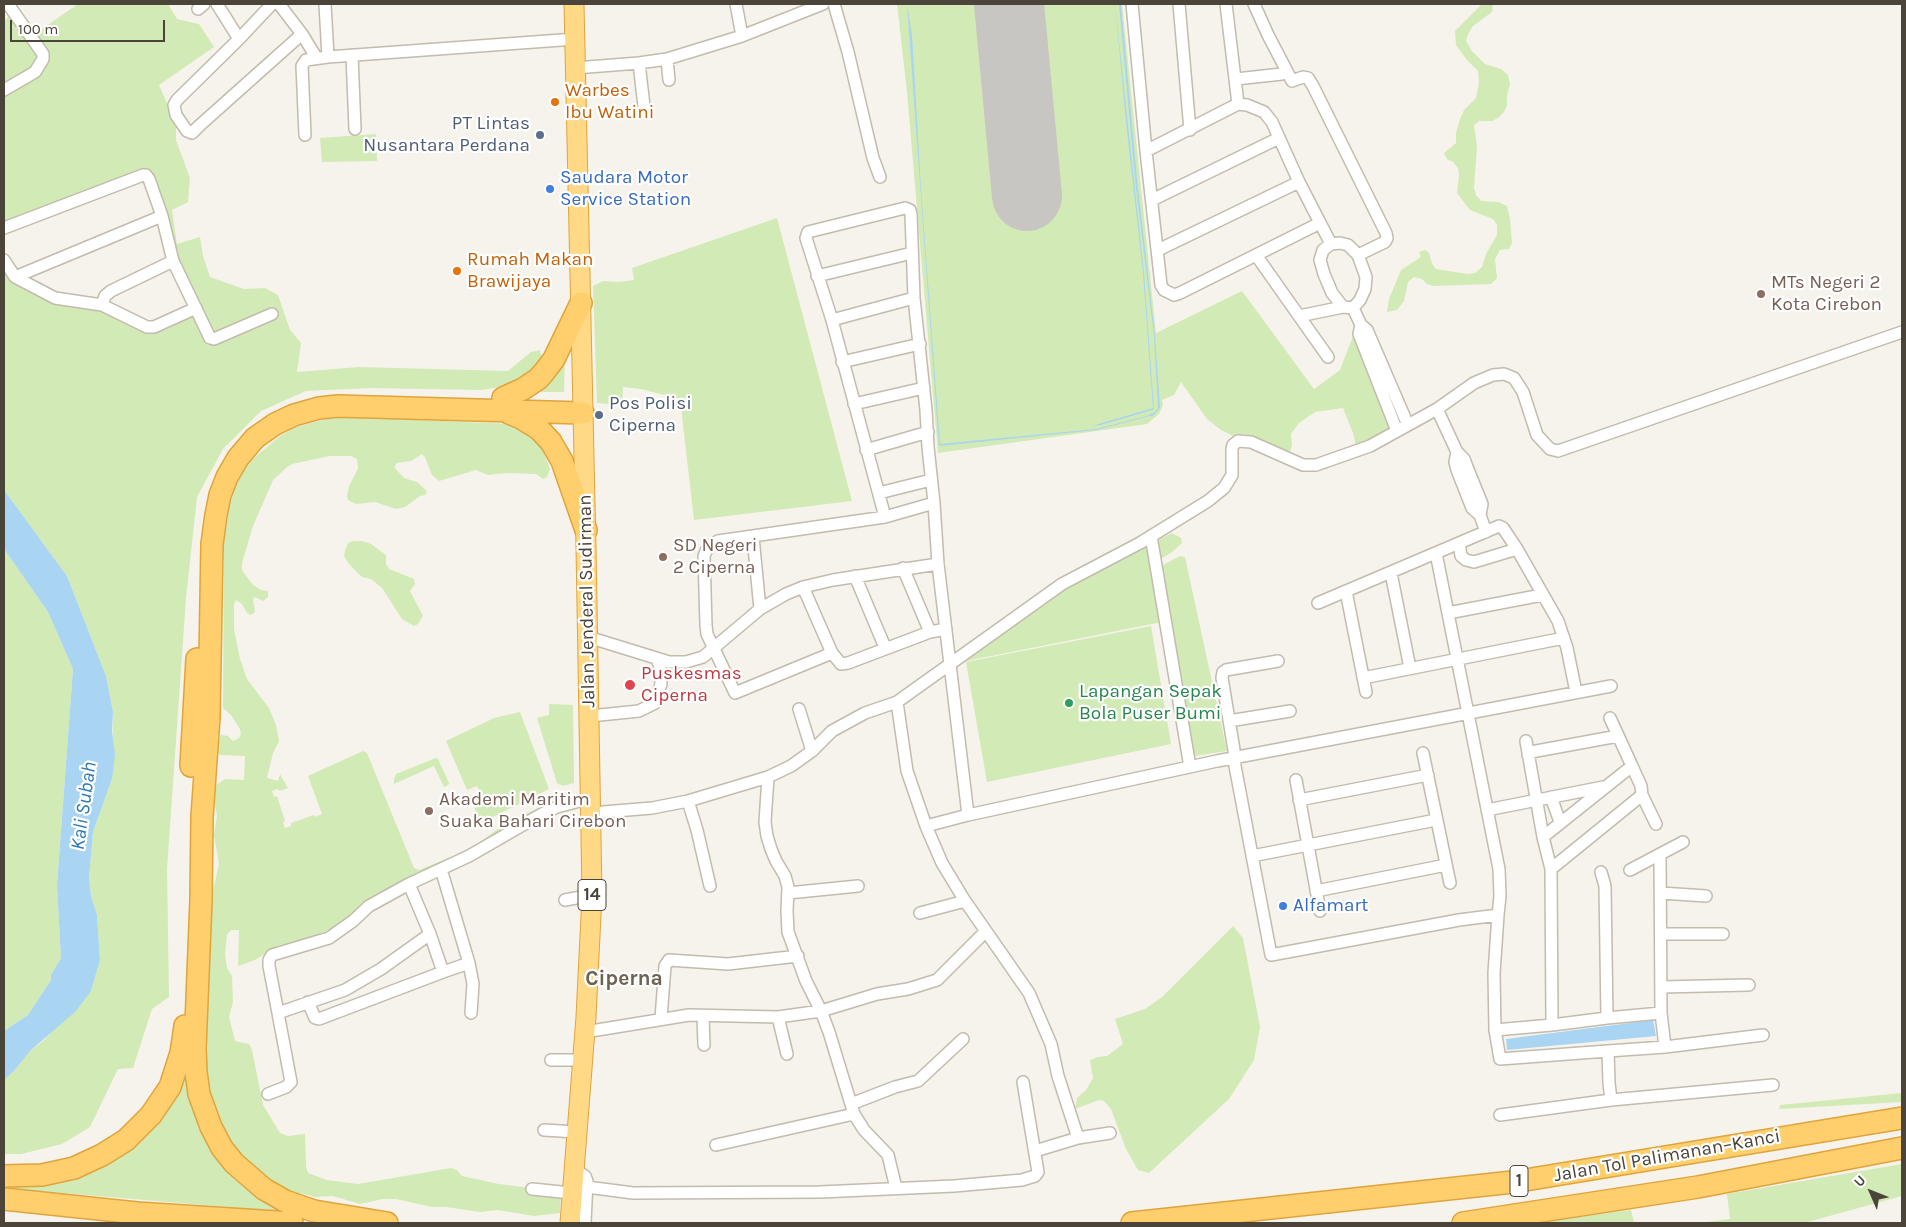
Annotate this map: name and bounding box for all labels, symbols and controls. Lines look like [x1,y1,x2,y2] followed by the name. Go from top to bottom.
[12,10,168,42] scale bar
[18,20,58,38] text: 100 m
[565,80,654,124] place label: Warbes Ibu Watini
[549,96,561,108] marker: Warbes Ibu Watini
[363,113,530,157] place label: PT Lintas Nusantara Perdana
[534,129,546,141] marker: PT Lintas Nusantara Perdana
[560,167,691,211] place label: Saudara Motor Service Station
[544,183,556,195] marker: Saudara Motor Service Station
[467,249,594,293] place label: Rumah Makan Brawijaya
[451,265,463,277] marker: Rumah Makan Brawijaya
[1771,272,1882,316] place label: MTs Negeri 2 Kota Cirebon
[1755,288,1767,300] marker: MTs Negeri 2 Kota Cirebon
[609,393,692,437] place label: Pos Polisi Ciperna
[593,409,605,421] marker: Pos Polisi Ciperna
[574,494,600,708] street label: Jalan Jenderal Sudirman
[673,535,757,579] place label: SD Negeri 2 Ciperna
[657,551,669,563] marker: SD Negeri 2 Ciperna
[641,663,742,707] place label: Puskesmas Ciperna
[623,678,637,692] marker: Puskesmas Ciperna
[1079,681,1222,725] place label: Lapangan Sepak Bola Puser Bumi
[1063,697,1075,709] marker: Lapangan Sepak Bola Puser Bumi
[66,760,102,852] water label: Kali Subah
[439,789,626,833] place label: Akademi Maritim Suaka Bahari Cirebon
[423,805,435,817] marker: Akademi Maritim Suaka Bahari Cirebon
[578,880,606,910] road number: 14
[1293,895,1368,917] place label: Alfamart
[1277,900,1289,912] marker: Alfamart
[585,966,663,992] district label: Ciperna
[1552,1125,1782,1187] street label: Jalan Tol Palimanan–Kanci
[1510,1166,1528,1196] road number: 1
[1846,1167,1896,1217] north arrow
[1850,1172,1869,1191] text: U

